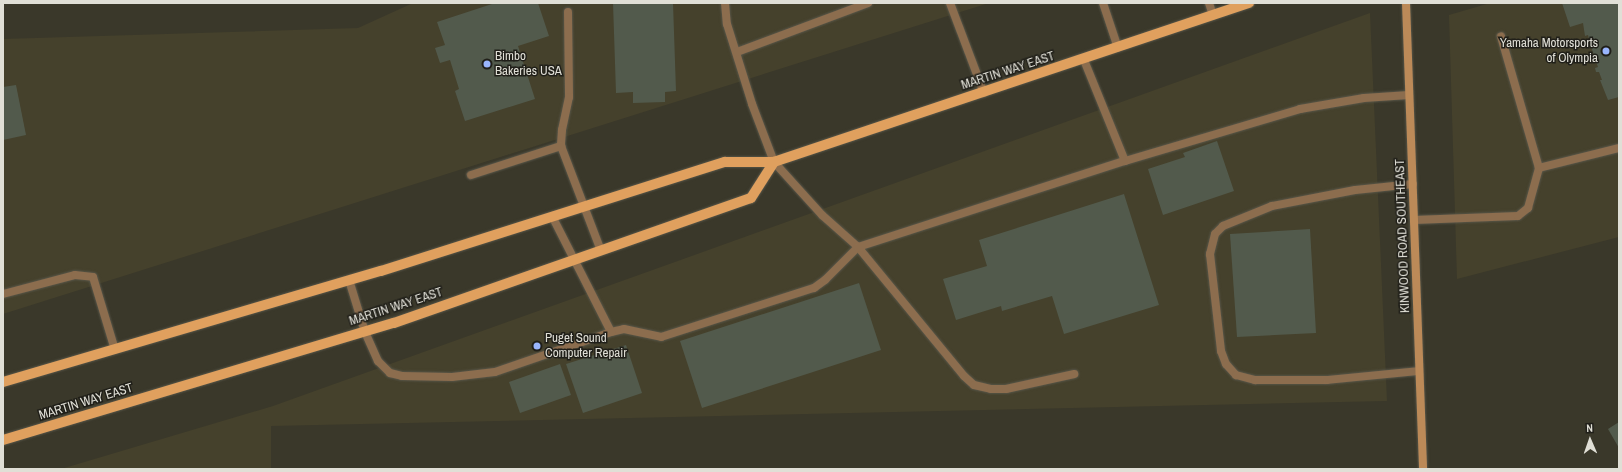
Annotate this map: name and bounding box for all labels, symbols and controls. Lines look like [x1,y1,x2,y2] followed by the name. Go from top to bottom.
[1500,36,1598,67] place label: Yamaha Motorsports of Olympia
[1601,46,1611,56] marker: Yamaha Motorsports of Olympia
[495,49,562,80] place label: Bimbo Bakeries USA
[959,49,1057,93] street label: MARTIN WAY EAST
[482,59,492,69] marker: Bimbo Bakeries USA
[1393,159,1413,313] street label: KINWOOD ROAD SOUTHEAST
[347,285,445,329] street label: MARTIN WAY EAST
[545,331,627,362] place label: Puget Sound Computer Repair
[532,341,542,351] marker: Puget Sound Computer Repair
[37,380,135,424] street label: MARTIN WAY EAST
[1570,420,1610,460] north arrow
[1586,421,1593,435] text: N

